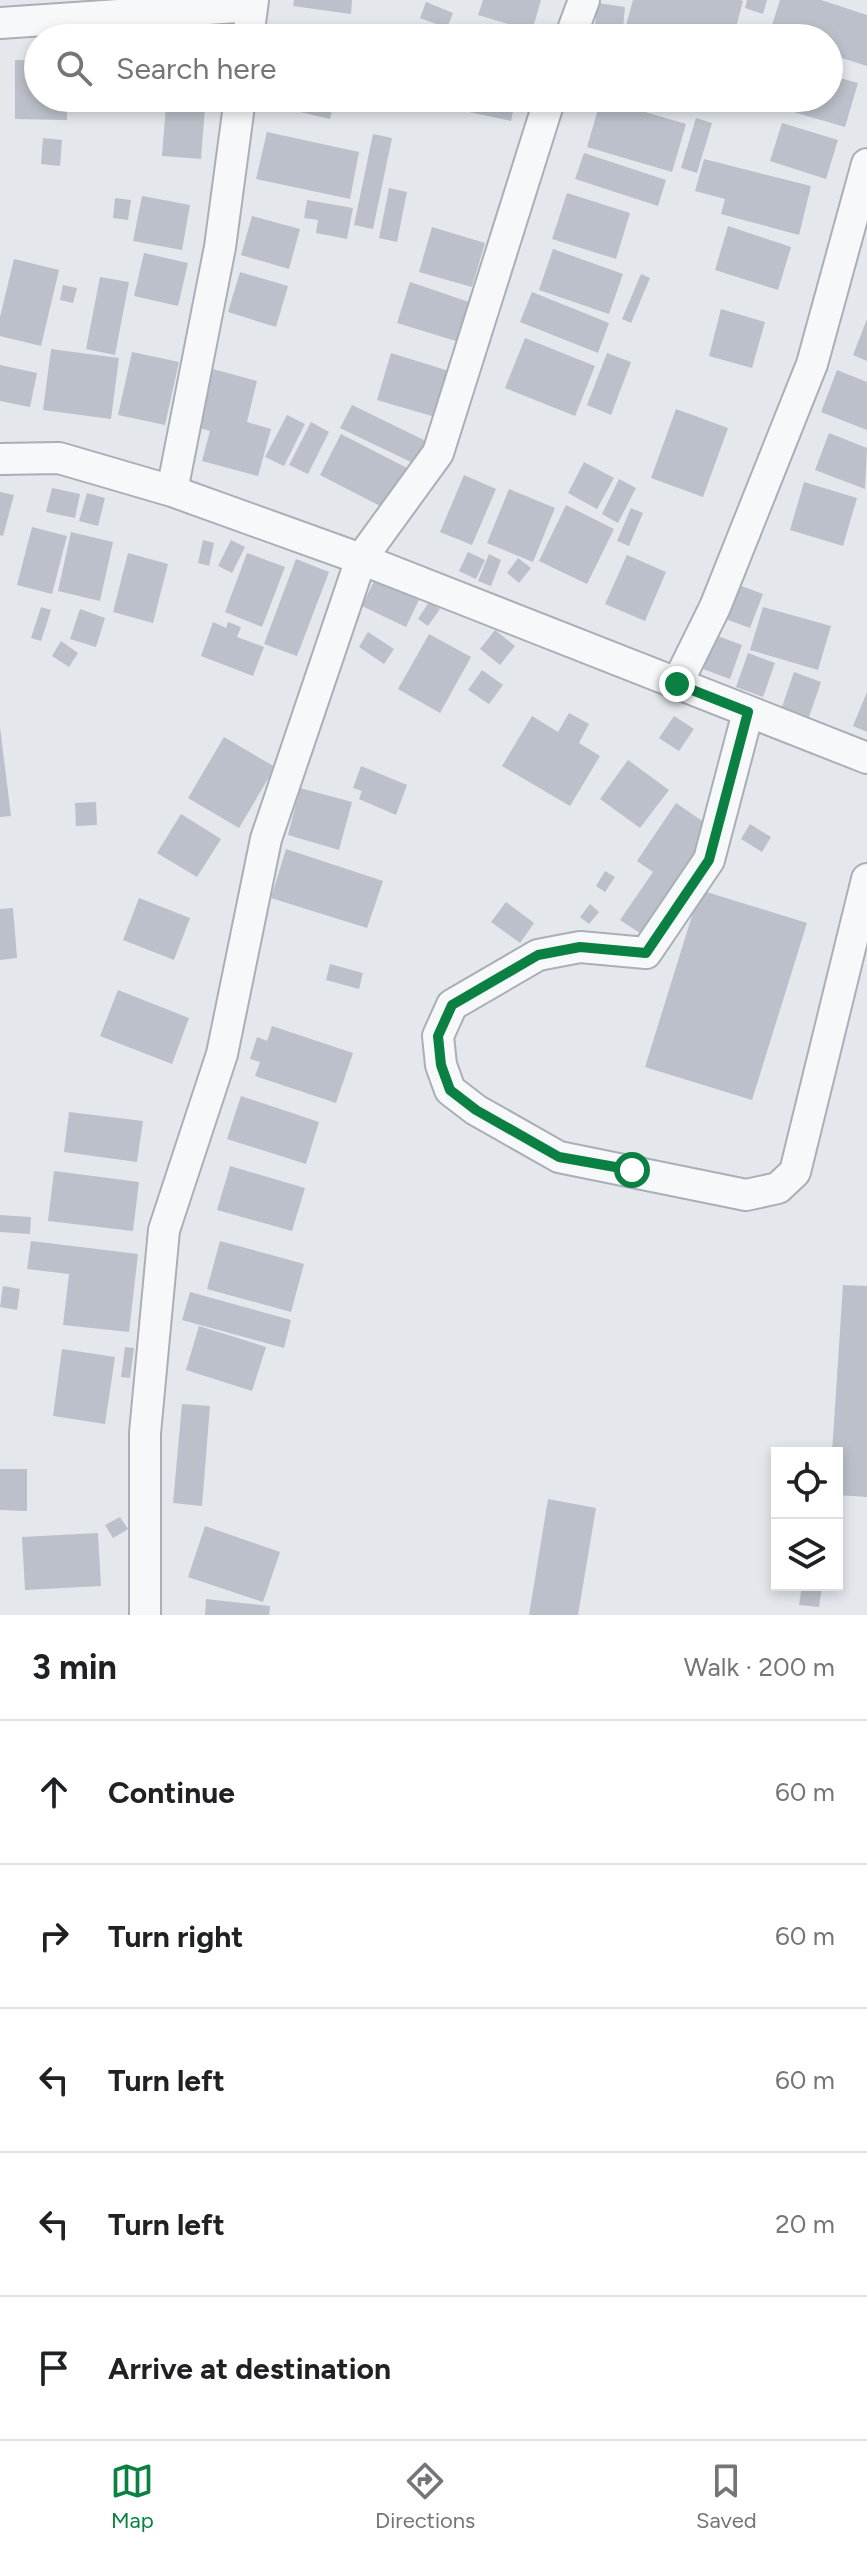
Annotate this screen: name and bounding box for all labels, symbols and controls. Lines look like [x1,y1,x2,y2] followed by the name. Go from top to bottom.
[24,24,843,112] search box
[52,46,96,90] icon: search
[116,50,276,87] text: Search here
[659,666,695,702] route end
[614,1152,650,1188] route start
[771,1447,843,1591] map controls
[771,1447,843,1519] button: locate
[771,1519,843,1591] button: layers
[32,1647,117,1688] text: 3 min
[684,1651,835,1683] text: Walk · 200 m
[32,1770,76,1814] icon: ahead
[108,1774,235,1811] text: Continue
[775,1776,835,1808] text: 60 m
[32,1914,76,1958] icon: right
[108,1918,243,1955] text: Turn right
[775,1920,835,1952] text: 60 m
[32,2058,76,2102] icon: left
[108,2062,225,2099] text: Turn left
[775,2064,835,2096] text: 60 m
[32,2202,76,2246] icon: left
[108,2206,225,2243] text: Turn left
[775,2208,835,2240] text: 20 m
[32,2346,76,2390] icon: arrive
[108,2350,391,2387] text: Arrive at destination
[110,2459,154,2534] tab: Map
[375,2459,475,2534] tab: Directions
[696,2459,757,2534] tab: Saved

